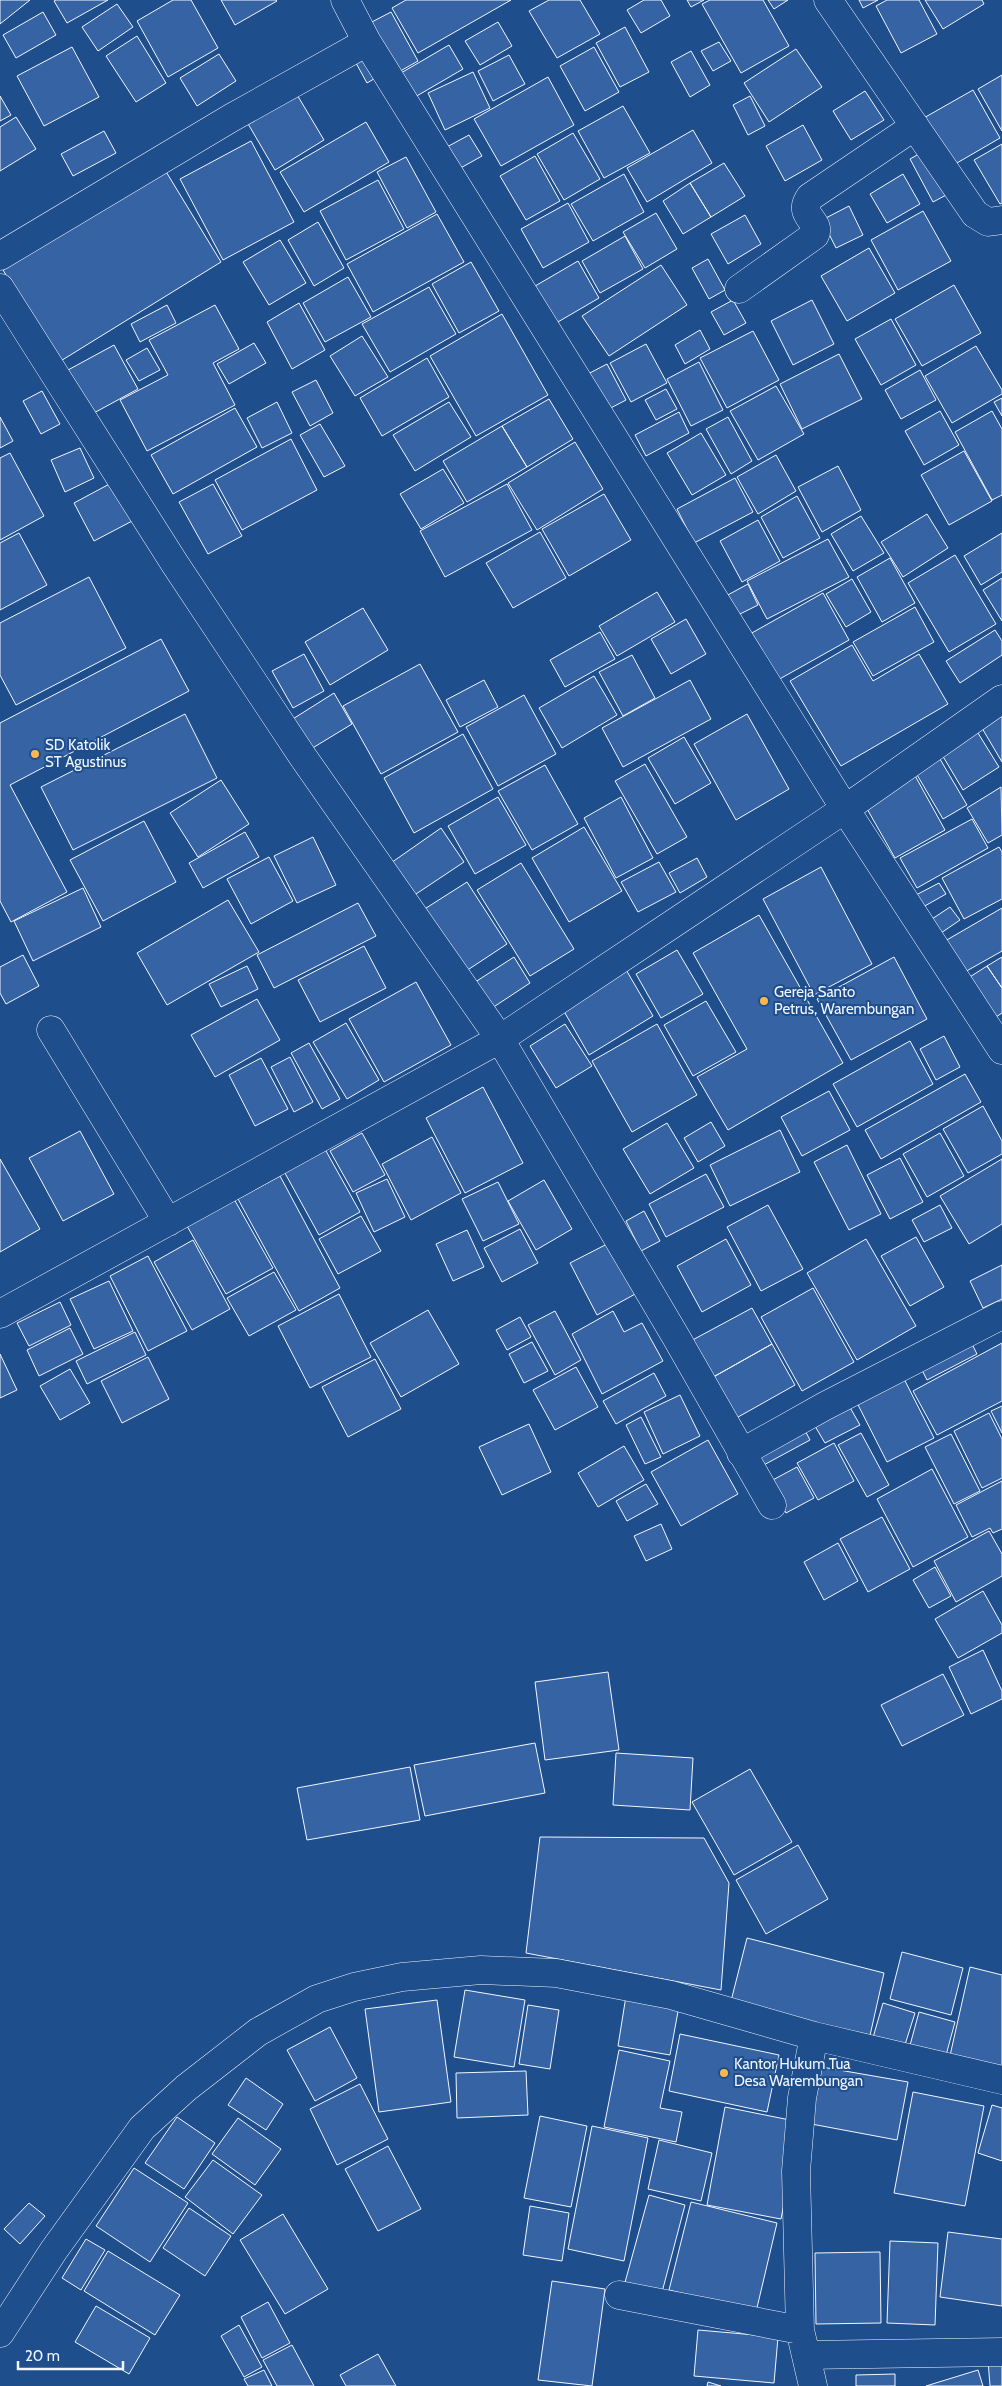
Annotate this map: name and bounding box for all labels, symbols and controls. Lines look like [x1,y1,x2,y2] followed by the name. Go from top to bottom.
[45,736,126,771] place label: SD Katolik ST Agustinus
[29,748,41,760] marker: SD Katolik ST Agustinus
[774,983,914,1018] place label: Gereja Santo Petrus, Warembungan
[758,995,770,1007] marker: Gereja Santo Petrus, Warembungan
[734,2055,863,2090] place label: Kantor Hukum Tua Desa Warembungan
[718,2067,730,2079] marker: Kantor Hukum Tua Desa Warembungan
[18,2338,122,2370] scale bar
[25,2347,60,2365] text: 20 m

